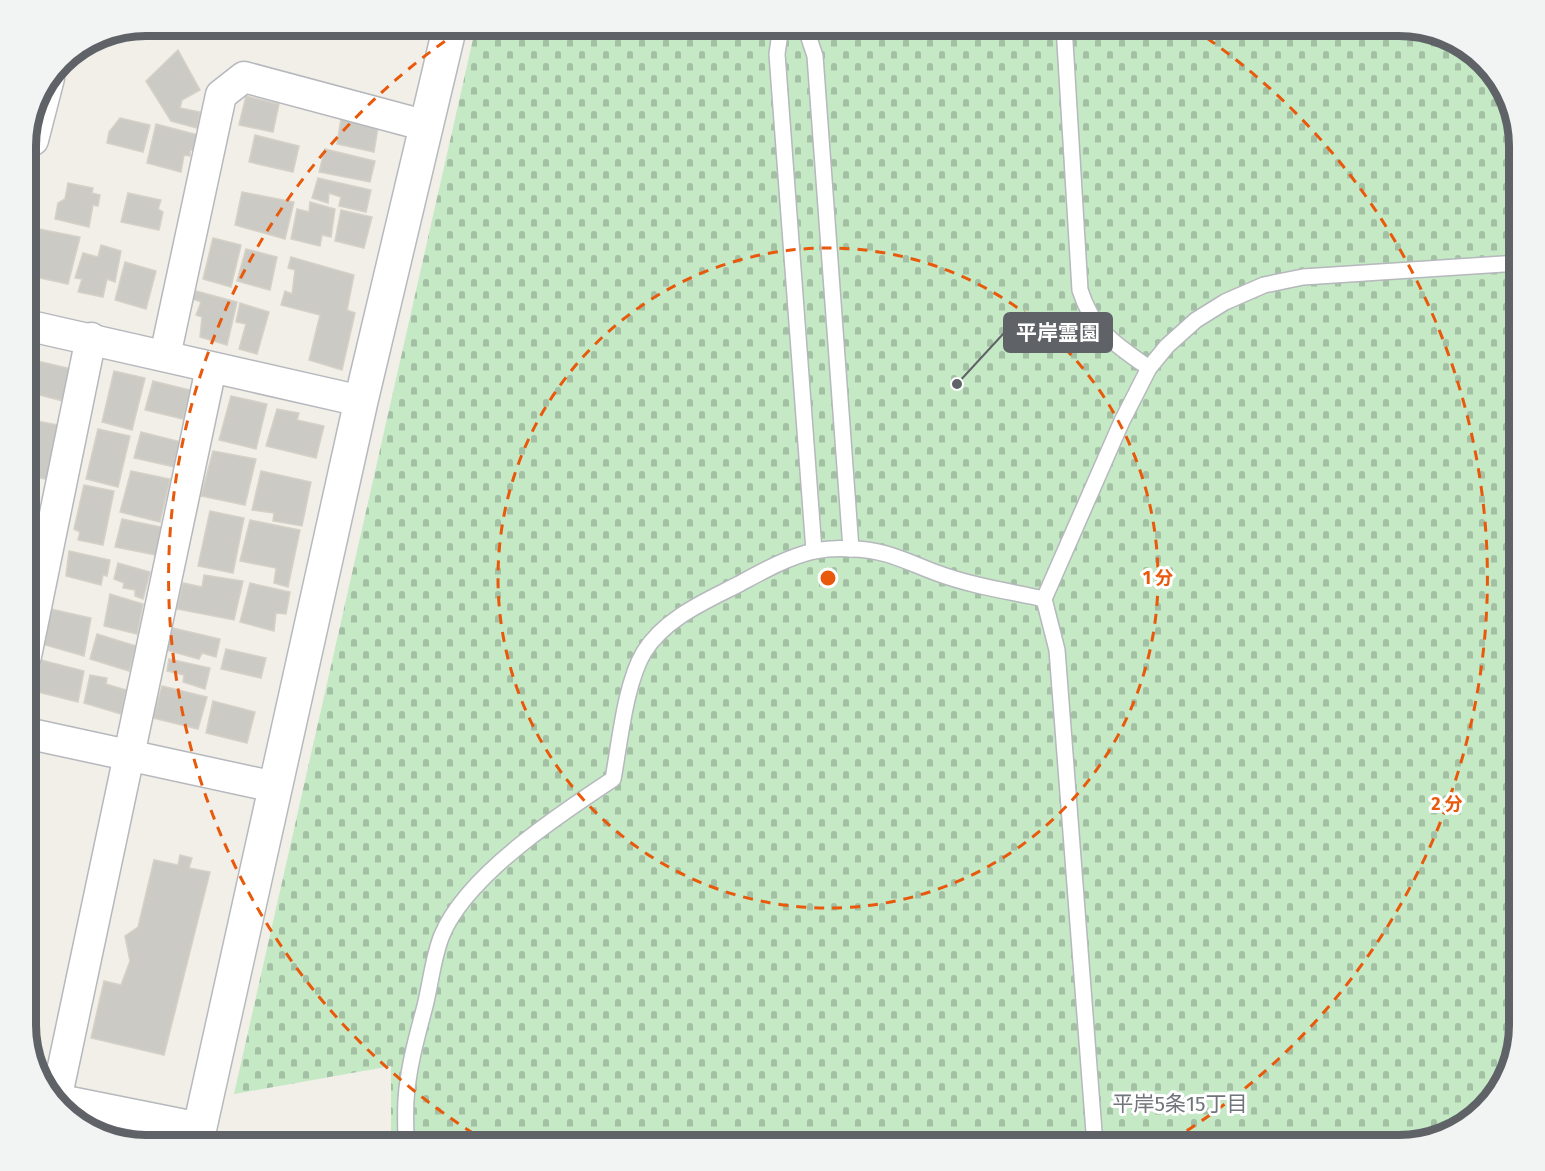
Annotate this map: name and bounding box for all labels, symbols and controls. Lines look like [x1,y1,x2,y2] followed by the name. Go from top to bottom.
[1004,313,1112,352] callout: 平岸霊園
[1016,320,1100,346] text: 平岸霊園
[1143,567,1173,589] text: 1 分
[818,568,838,588] centre of rings
[1431,793,1463,815] text: 2 分
[1112,1091,1248,1117] district label: 平岸5条15丁目

